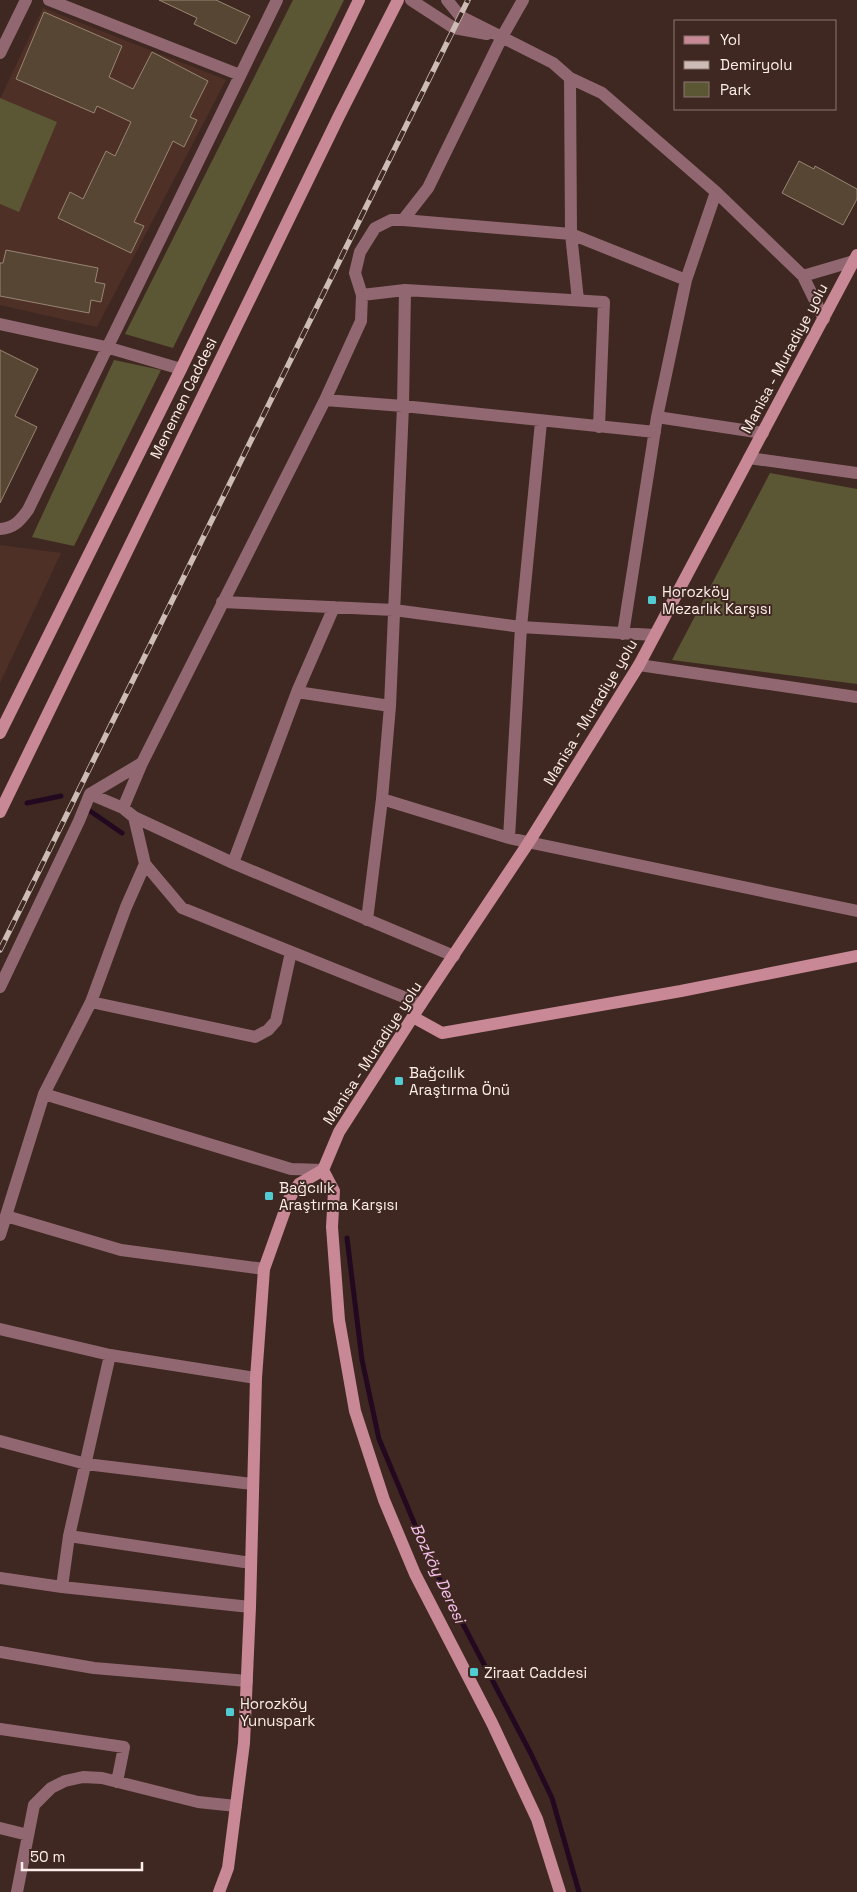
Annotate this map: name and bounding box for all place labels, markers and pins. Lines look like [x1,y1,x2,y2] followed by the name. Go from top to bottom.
[662,582,771,618] place label: Horozköy Mezarlık Karşısı
[646,594,658,606] marker: Horozköy Mezarlık Karşısı
[409,1063,510,1099] place label: Bağcılık Araştırma Önü
[393,1075,405,1087] marker: Bağcılık Araştırma Önü
[279,1178,398,1214] place label: Bağcılık Araştırma Karşısı
[263,1190,275,1202] marker: Bağcılık Araştırma Karşısı
[484,1663,587,1682] place label: Ziraat Caddesi
[468,1666,480,1678] marker: Ziraat Caddesi
[240,1694,315,1730] place label: Horozköy Yunuspark
[224,1706,236,1718] marker: Horozköy Yunuspark

